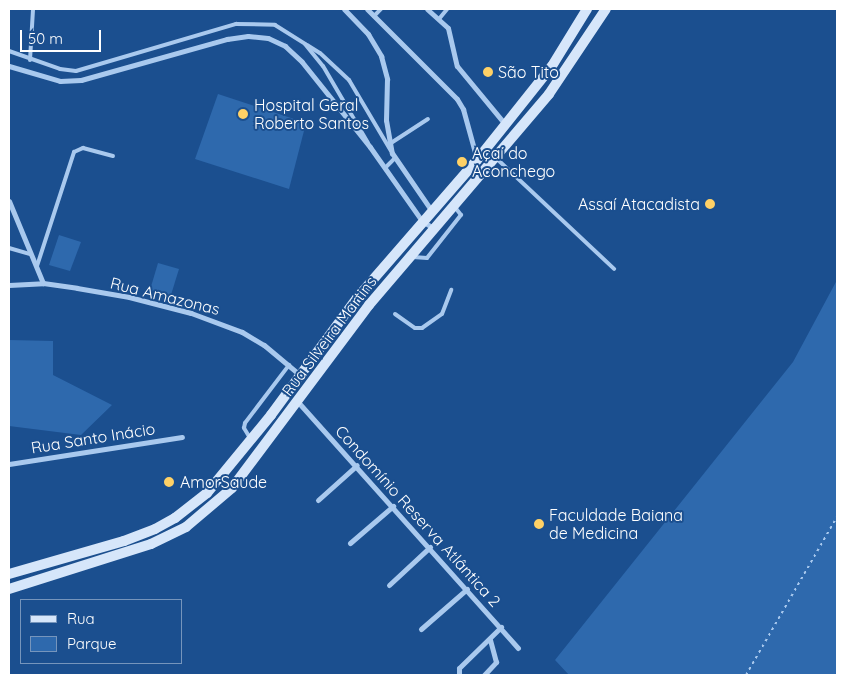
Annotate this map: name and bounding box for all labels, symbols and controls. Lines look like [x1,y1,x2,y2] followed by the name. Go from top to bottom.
[22,20,104,52] scale bar
[28,29,63,48] text: 50 m
[498,62,559,82] place label: São Tito
[482,66,494,78] marker: São Tito
[254,95,369,133] place label: Hospital Geral Roberto Santos
[236,107,250,121] marker: Hospital Geral Roberto Santos
[472,143,555,181] place label: Açaí do Aconchego
[456,156,468,168] marker: Açaí do Aconchego
[578,194,700,214] place label: Assaí Atacadista
[704,198,716,210] marker: Assaí Atacadista
[278,272,380,400] street label: Rua Silveira Martins
[108,273,222,319] street label: Rua Amazonas
[30,419,156,457] street label: Rua Santo Inácio
[331,421,505,611] street label: Condomínio Reserva Atlântica 2
[180,472,267,492] place label: AmorSaude
[162,475,176,489] marker: AmorSaude
[549,505,683,543] place label: Faculdade Baiana de Medicina
[533,518,545,530] marker: Faculdade Baiana de Medicina
[20,599,182,664] legend
[67,609,95,628] text: Rua
[67,634,117,653] text: Parque

